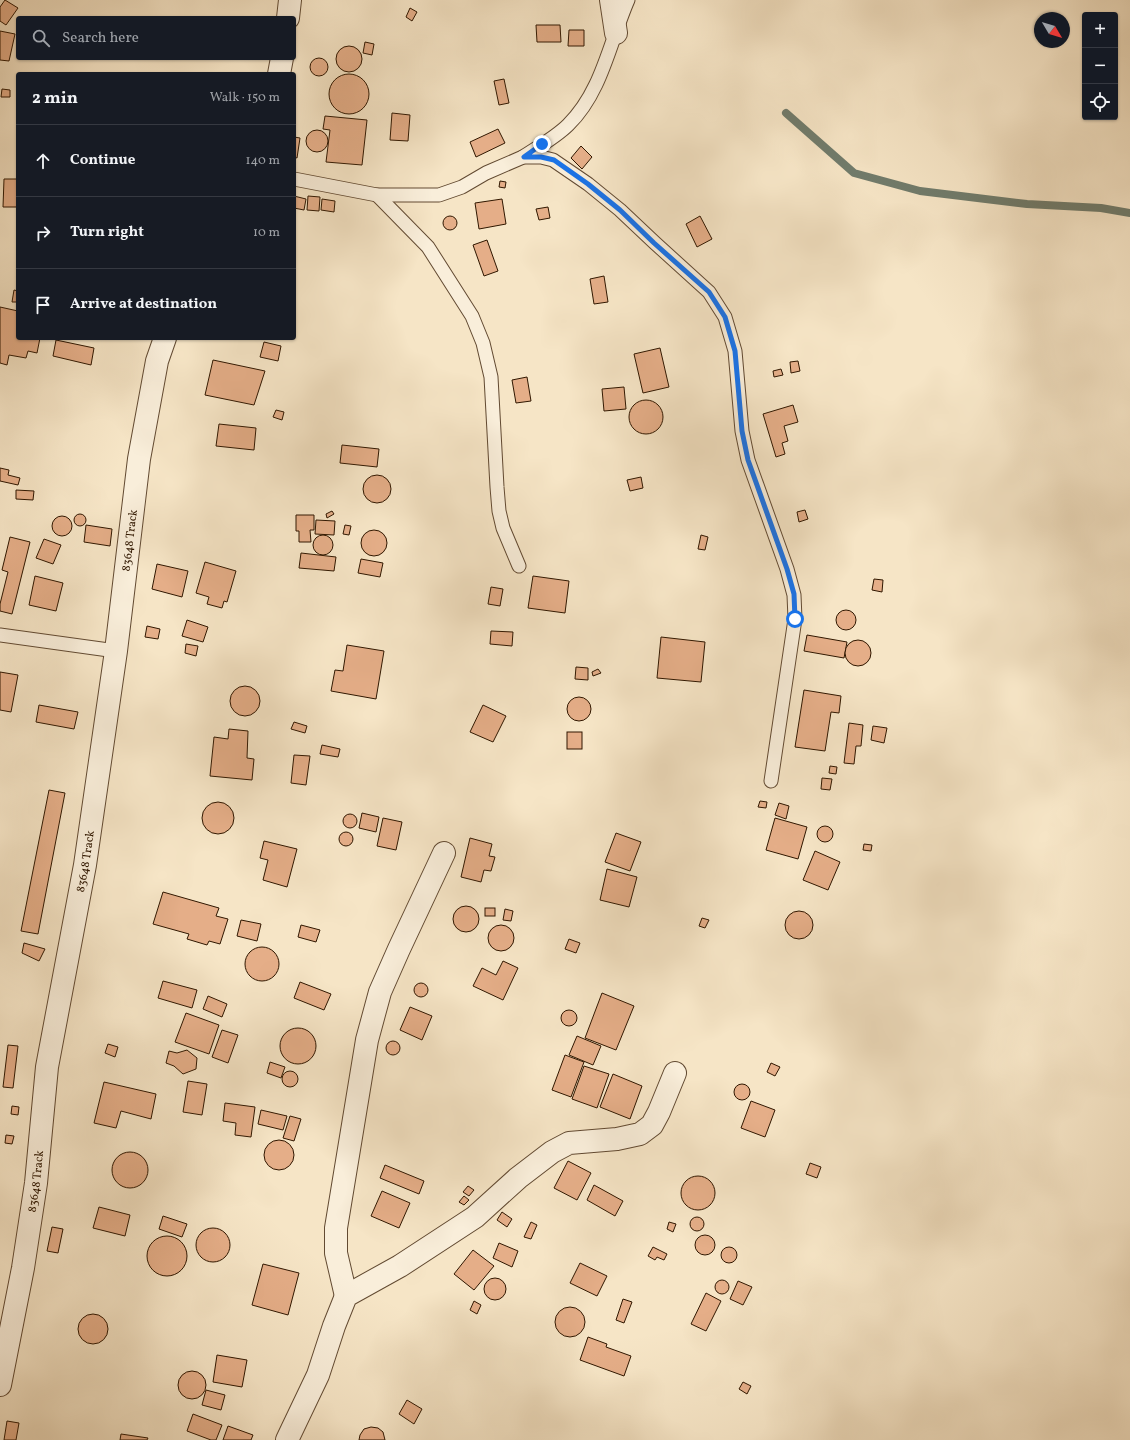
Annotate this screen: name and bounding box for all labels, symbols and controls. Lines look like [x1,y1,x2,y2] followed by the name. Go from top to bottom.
[1034,12,1070,48] north arrow
[1082,12,1118,120] map controls
[1082,12,1118,48] button: +
[16,16,296,60] search box
[30,27,52,49] icon: search
[62,28,139,49] text: Search here
[1082,48,1118,84] button: −
[1082,84,1118,120] button: locate
[32,87,78,110] text: 2 min
[210,89,280,107] text: Walk · 150 m
[533,135,551,153] route end
[32,150,54,172] icon: ahead
[70,150,135,171] text: Continue
[246,152,280,170] text: 140 m
[32,222,54,244] icon: right
[70,222,144,243] text: Turn right
[253,224,280,242] text: 10 m
[32,294,54,316] icon: arrive
[70,294,217,315] text: Arrive at destination
[119,508,142,572] street label: 83648 Track
[786,610,804,628] route start
[73,829,99,894] street label: 83648 Track
[25,1149,48,1213] street label: 83648 Track

